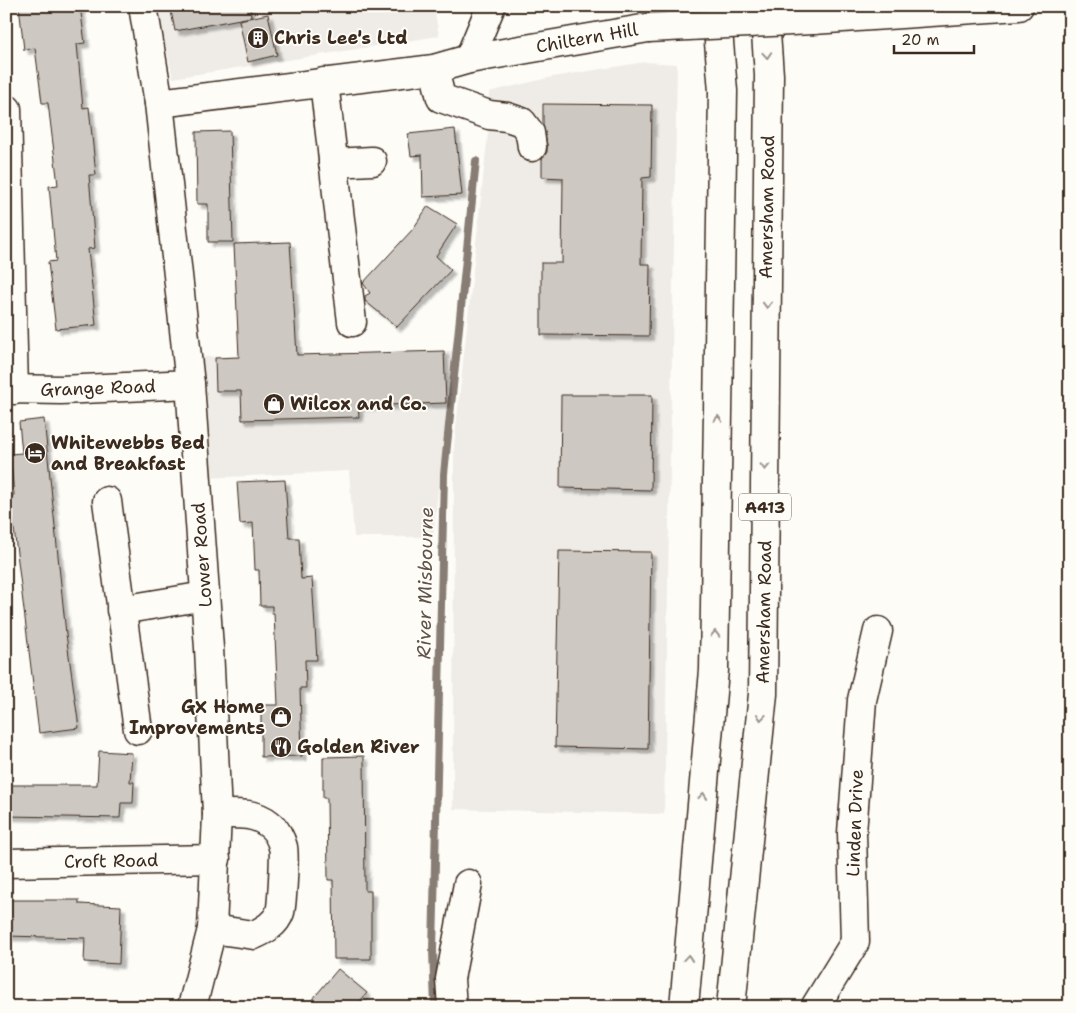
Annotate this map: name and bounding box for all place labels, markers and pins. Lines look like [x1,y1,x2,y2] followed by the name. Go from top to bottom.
[246,26,270,50] building icon: Chris Lee's Ltd
[274,26,408,50] place label: Chris Lee's Ltd
[262,392,286,416] shop icon: Wilcox and Co.
[290,392,427,416] place label: Wilcox and Co.
[51,431,205,476] place label: Whitewebbs Bed and Breakfast
[23,441,47,465] hotel icon: Whitewebbs Bed and Breakfast
[129,695,265,740] place label: GX Home Improvements
[269,705,293,729] shop icon: GX Home Improvements
[269,735,293,759] restaurant icon: Golden River
[297,735,420,759] place label: Golden River

